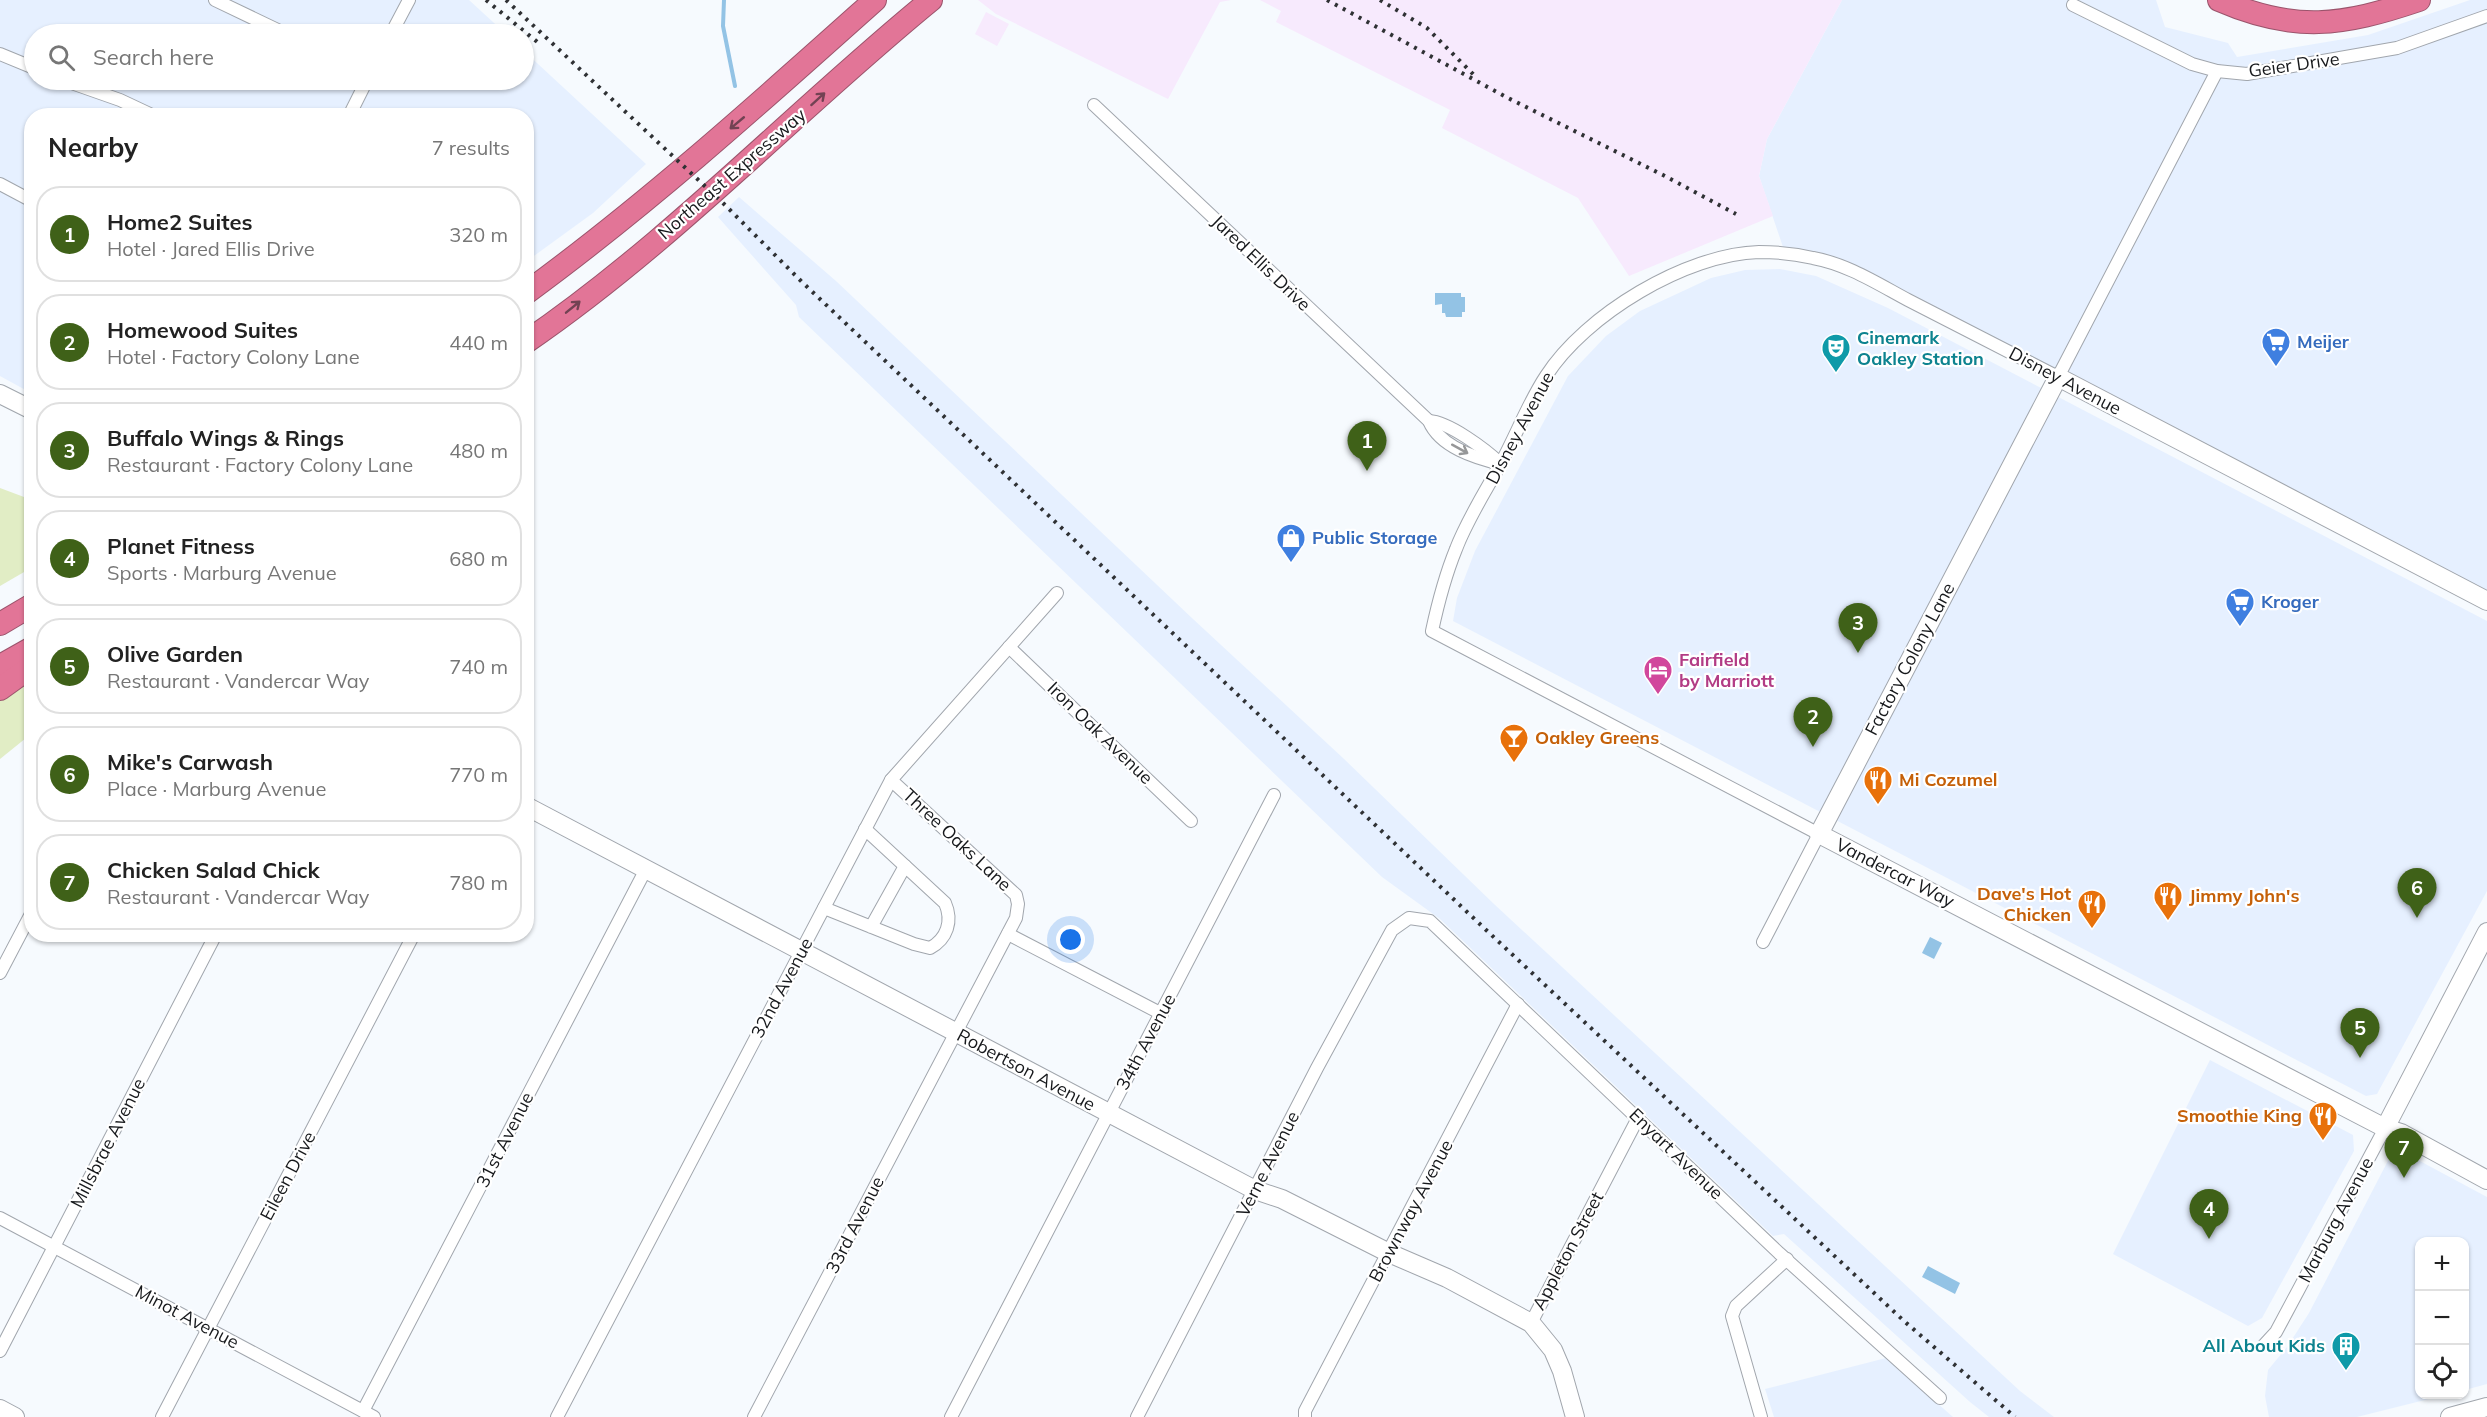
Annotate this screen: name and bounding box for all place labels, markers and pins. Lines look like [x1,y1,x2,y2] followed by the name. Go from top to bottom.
[1857,326,1984,370] place label: Cinemark Oakley Station
[2260,326,2292,368] supermarket icon: Meijer
[2297,330,2350,353] place label: Meijer
[1820,332,1852,374] theatre icon: Cinemark Oakley Station
[1348,422,1386,471] pin: 1
[1275,522,1307,564] shop icon: Public Storage
[1312,526,1437,549] place label: Public Storage
[2224,586,2256,628] supermarket icon: Kroger
[2261,590,2320,613] place label: Kroger
[1838,604,1878,653] pin: 3
[1679,648,1774,692] place label: Fairfield by Marriott
[1642,654,1674,696] hotel icon: Fairfield by Marriott
[1794,698,1832,747] pin: 2
[1498,722,1530,764] bar icon: Oakley Greens
[1535,726,1659,749] place label: Oakley Greens
[1862,764,1894,806] restaurant icon: Mi Cozumel
[1899,768,1997,791] place label: Mi Cozumel
[2398,868,2436,918] pin: 6
[2152,880,2184,922] restaurant icon: Jimmy John's
[1977,882,2071,926] place label: Dave's Hot Chicken
[2189,884,2299,907] place label: Jimmy John's
[2076,888,2108,930] restaurant icon: Dave's Hot Chicken
[2340,1008,2380,1058] pin: 5
[2307,1100,2339,1142] restaurant icon: Smoothie King
[2177,1104,2302,1127] place label: Smoothie King
[2384,1128,2424,1178] pin: 7
[2190,1190,2228,1239] pin: 4
[2330,1330,2362,1372] building icon: All About Kids
[2203,1334,2325,1357] place label: All About Kids

